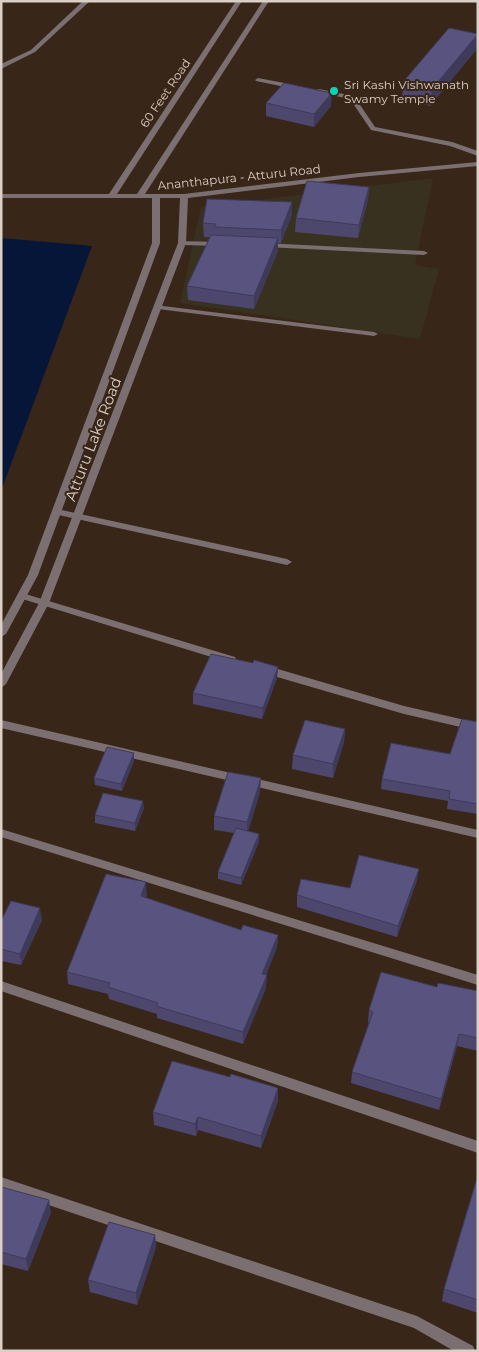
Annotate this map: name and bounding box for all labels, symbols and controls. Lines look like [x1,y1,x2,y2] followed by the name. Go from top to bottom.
[137,56,193,130] street label: 60 Feet Road
[344,77,469,106] place label: Sri Kashi Vishwanath Swamy Temple
[328,85,340,97] marker: Sri Kashi Vishwanath Swamy Temple
[157,161,321,193] street label: Ananthapura - Atturu Road
[61,374,125,504] street label: Atturu Lake Road

